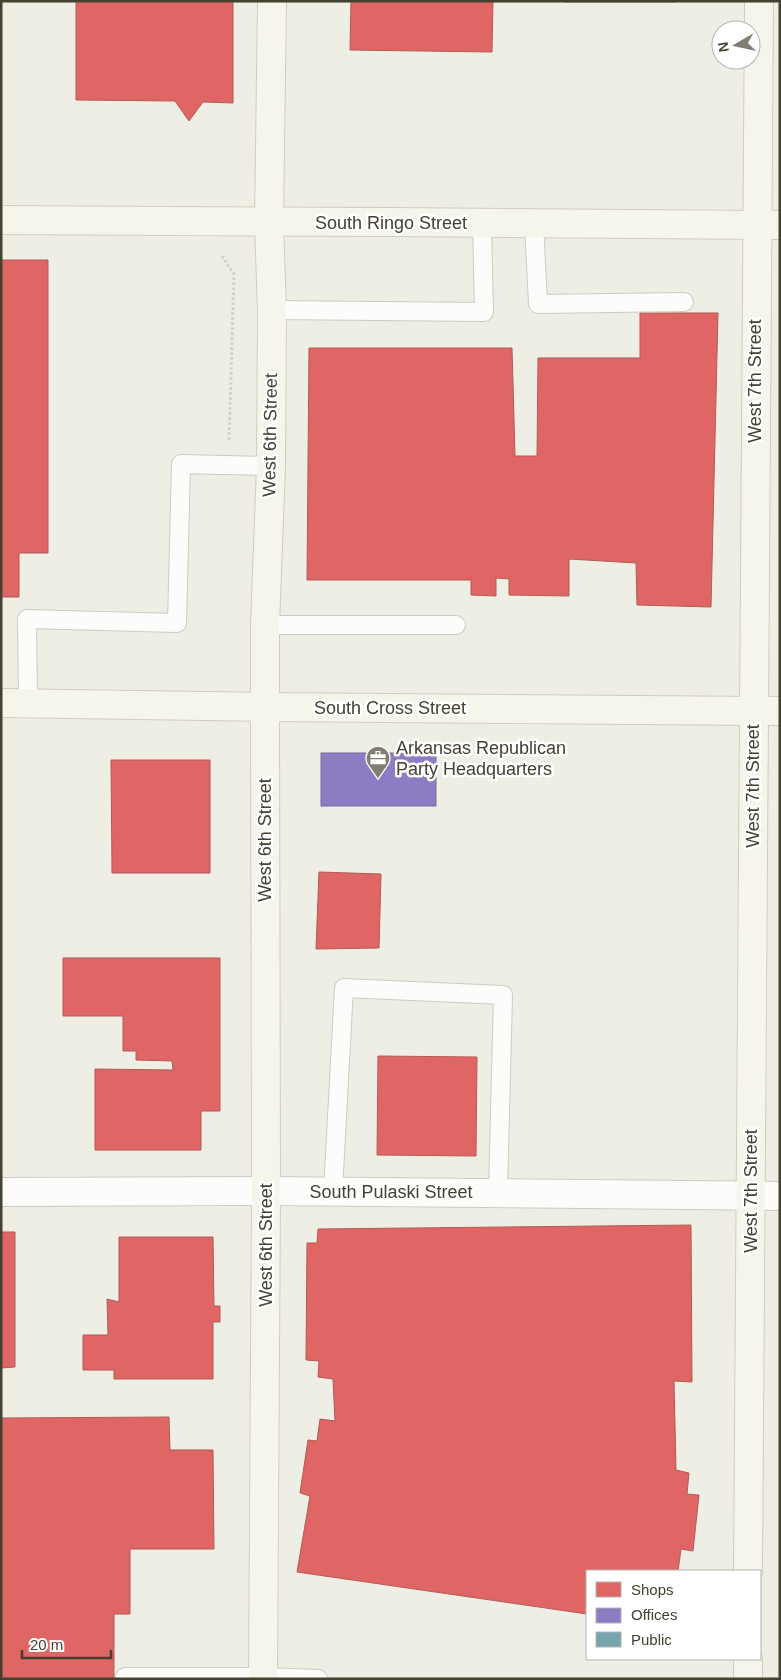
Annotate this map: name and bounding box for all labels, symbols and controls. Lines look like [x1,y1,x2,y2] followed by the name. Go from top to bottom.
[711,20,761,70] north arrow
[714,41,732,53] text: N
[315,213,467,233] street label: South Ringo Street
[745,319,765,443] street label: West 7th Street
[259,373,281,497] street label: West 6th Street
[314,698,466,718] street label: South Cross Street
[743,724,763,848] street label: West 7th Street
[396,738,566,779] place label: Arkansas Republican Party Headquarters
[365,745,391,779] office icon: Arkansas Republican Party Headquarters
[255,778,275,902] street label: West 6th Street
[741,1129,761,1253] street label: West 7th Street
[309,1182,473,1202] street label: South Pulaski Street
[256,1183,276,1307] street label: West 6th Street
[586,1570,761,1660] legend
[631,1581,674,1598] text: Shops
[631,1606,677,1623] text: Offices
[22,1628,111,1660] scale bar
[631,1631,672,1648] text: Public
[30,1636,63,1653] text: 20 m

